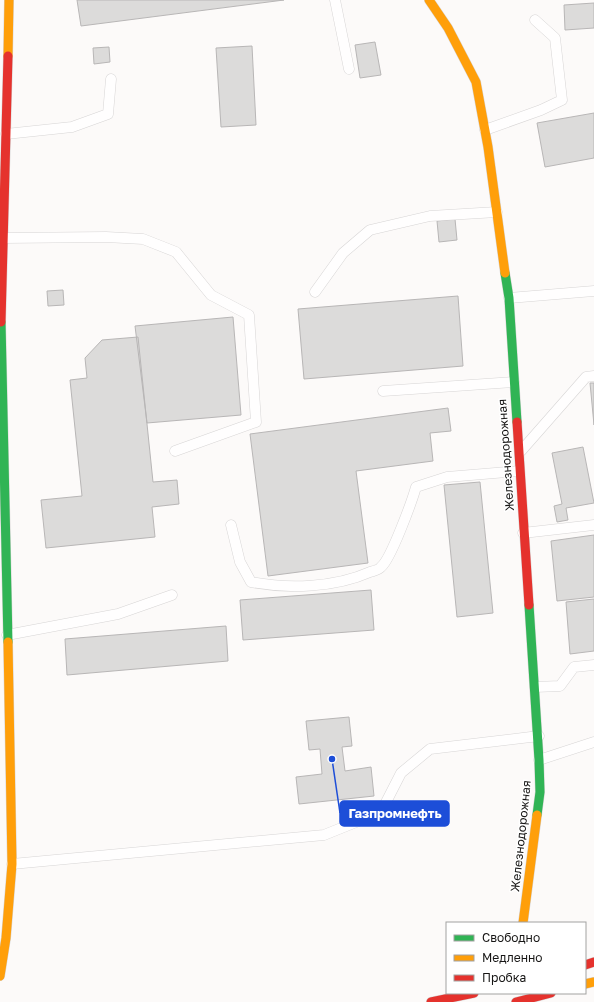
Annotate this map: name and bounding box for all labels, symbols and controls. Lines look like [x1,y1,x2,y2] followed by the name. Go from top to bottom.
[494,399,517,511] street label: Железнодорожная
[507,779,534,893] street label: Железнодорожная
[340,801,449,826] callout: Газпромнефть
[348,805,442,821] text: Газпромнефть
[446,922,586,994] legend
[482,930,540,945] text: Свободно
[482,950,542,965] text: Медленно
[482,970,526,985] text: Пробка

